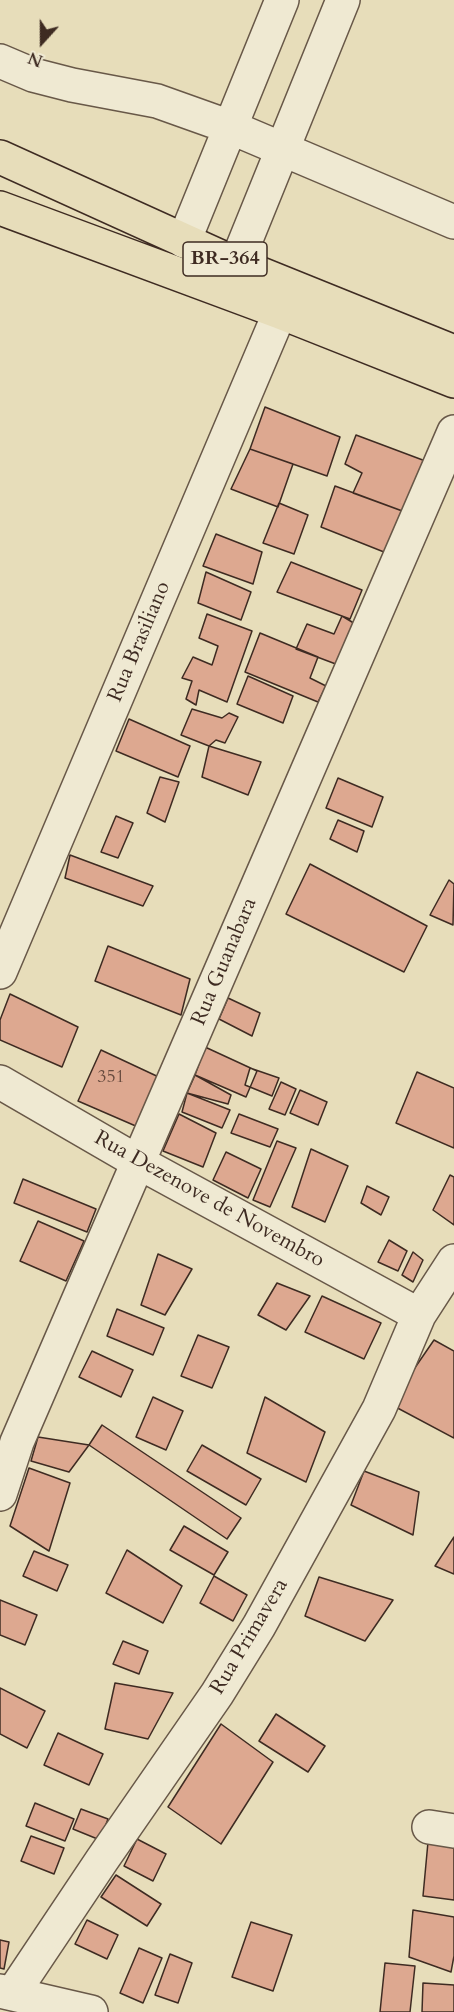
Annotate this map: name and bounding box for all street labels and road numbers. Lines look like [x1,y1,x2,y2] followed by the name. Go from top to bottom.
[183,242,267,276] road number: BR-364
[103,578,177,706] street label: Rua Brasiliano
[187,894,263,1030] street label: Rua Guanabara
[90,1126,328,1274] street label: Rua Dezenove de Novembro
[206,1575,294,1699] street label: Rua Primavera

